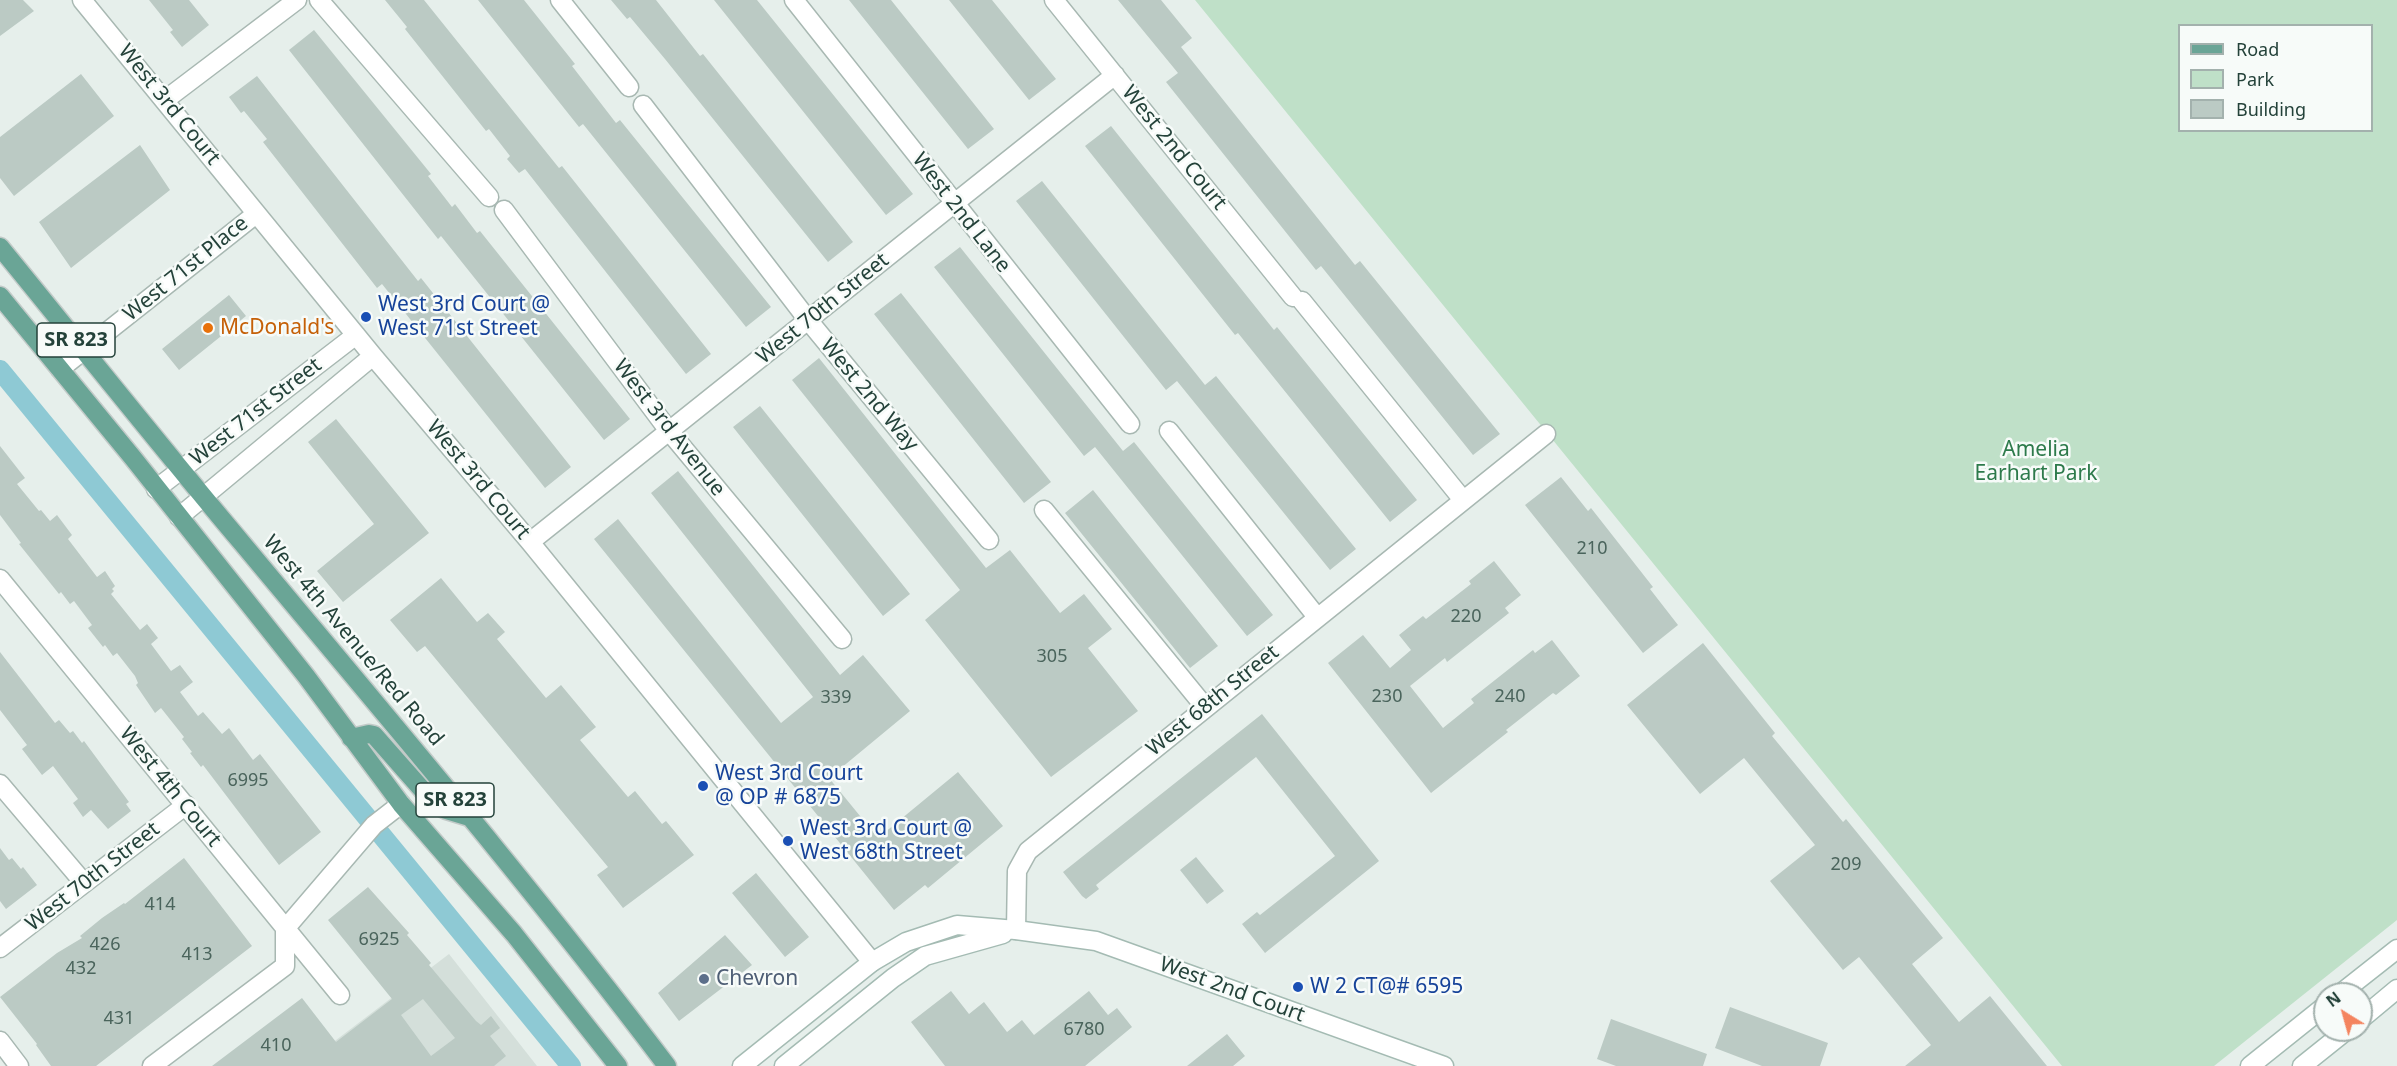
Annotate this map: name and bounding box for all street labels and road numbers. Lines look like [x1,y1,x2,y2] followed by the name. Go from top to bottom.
[113,40,225,170] street label: West 3rd Court
[1116,81,1232,215] street label: West 2nd Court
[906,148,1016,278] street label: West 2nd Lane
[119,211,253,327] street label: West 71st Place
[752,248,894,370] street label: West 70th Street
[37,323,115,357] road number: SR 823
[815,334,923,456] street label: West 2nd Way
[185,353,327,471] street label: West 71st Street
[608,355,730,501] street label: West 3rd Avenue
[421,415,535,545] street label: West 3rd Court
[257,530,449,752] street label: West 4th Avenue/Red Road
[1142,640,1284,762] street label: West 68th Street
[114,722,226,852] street label: West 4th Court
[416,783,494,817] road number: SR 823
[21,817,165,937] street label: West 70th Street
[1156,952,1308,1028] street label: West 2nd Court

